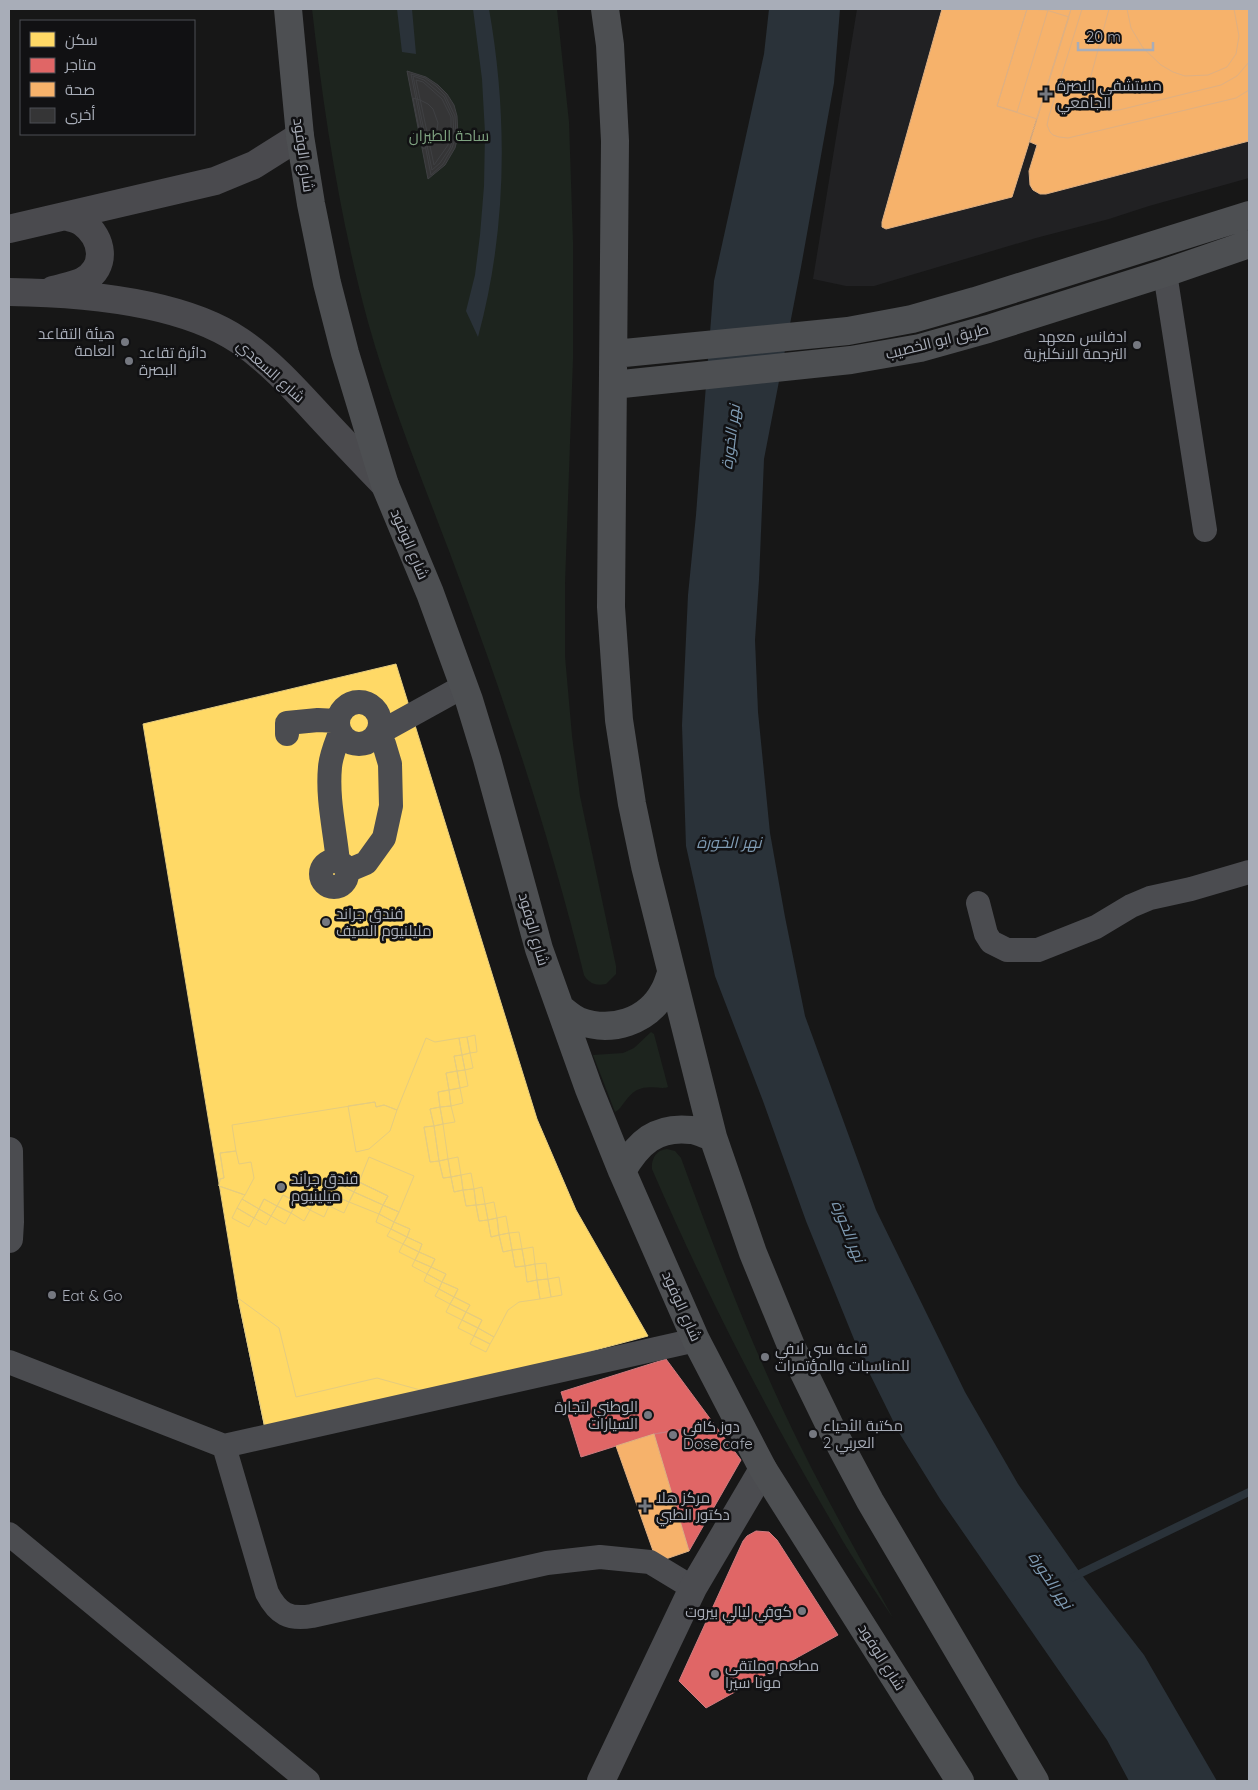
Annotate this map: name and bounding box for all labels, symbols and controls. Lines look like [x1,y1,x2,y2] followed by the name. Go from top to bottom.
[20,20,195,135] legend
[1078,20,1153,52] scale bar
[1086,27,1121,46] text: 20 m
[65,30,98,50] text: سكن
[64,55,96,74] text: متاجر
[1057,76,1162,115] place label: مستشفى البصرة الجامعي
[65,80,95,99] text: صحة
[1039,87,1053,101] marker: مستشفى البصرة الجامعي
[65,105,95,125] text: أخرى
[287,117,319,194] street label: شارع الوفود
[409,126,489,146] park label: ساحة الطيران
[883,319,991,364] street label: طريق ابو الخصيب
[38,324,115,360] place label: هيئة التقاعد العامة
[1024,327,1127,363] place label: ادفانس معهد الترجمة الانكليزية
[231,335,309,409] street label: شارع السعدي
[119,336,131,348] marker: هيئة التقاعد العامة
[1131,339,1143,351] marker: ادفانس معهد الترجمة الانكليزية
[139,343,207,379] place label: دائرة تقاعد البصرة
[123,355,135,367] marker: دائرة تقاعد البصرة
[716,402,744,471] water label: نهر الخورة
[385,506,433,583] street label: شارع الوفود
[696,832,763,852] water label: نهر الخورة
[513,890,553,968] street label: شارع الوفود
[336,904,432,941] place label: فندق جراند مليلنيوم السيف
[320,916,332,928] marker: فندق جراند مليلنيوم السيف
[291,1169,358,1206] place label: فندق جراند ميلينيوم
[275,1181,287,1193] marker: فندق جراند ميلينيوم
[828,1197,871,1267] water label: نهر الخورة
[656,1268,706,1345] street label: شارع الوفود
[62,1286,123,1305] place label: Eat & Go
[46,1289,58,1301] marker: Eat & Go
[775,1339,910,1375] place label: قاعة سي لافي للمناسبات والمؤتمرات
[759,1351,771,1363] marker: قاعة سي لافي للمناسبات والمؤتمرات
[555,1397,638,1433] place label: الوطني لتجارة السيارات
[642,1409,654,1421] marker: الوطني لتجارة السيارات
[823,1416,903,1455] place label: مكتبة الأحياء العربي 2
[683,1417,753,1453] place label: دوز كافي Dose cafe
[807,1428,819,1440] marker: مكتبة الأحياء العربي 2
[667,1429,679,1441] marker: دوز كافي Dose cafe
[656,1488,730,1527] place label: مركز هلا دكتور الطبي
[638,1499,652,1513] marker: مركز هلا دكتور الطبي
[1024,1547,1078,1614] water label: نهر الخورة
[685,1602,792,1624] place label: كوفي ليالي بيروت
[796,1605,808,1617] marker: كوفي ليالي بيروت
[852,1620,910,1695] street label: شارع الوفود
[725,1656,819,1692] place label: مطعم وملتقى مونا سيرا
[709,1668,721,1680] marker: مطعم وملتقى مونا سيرا

